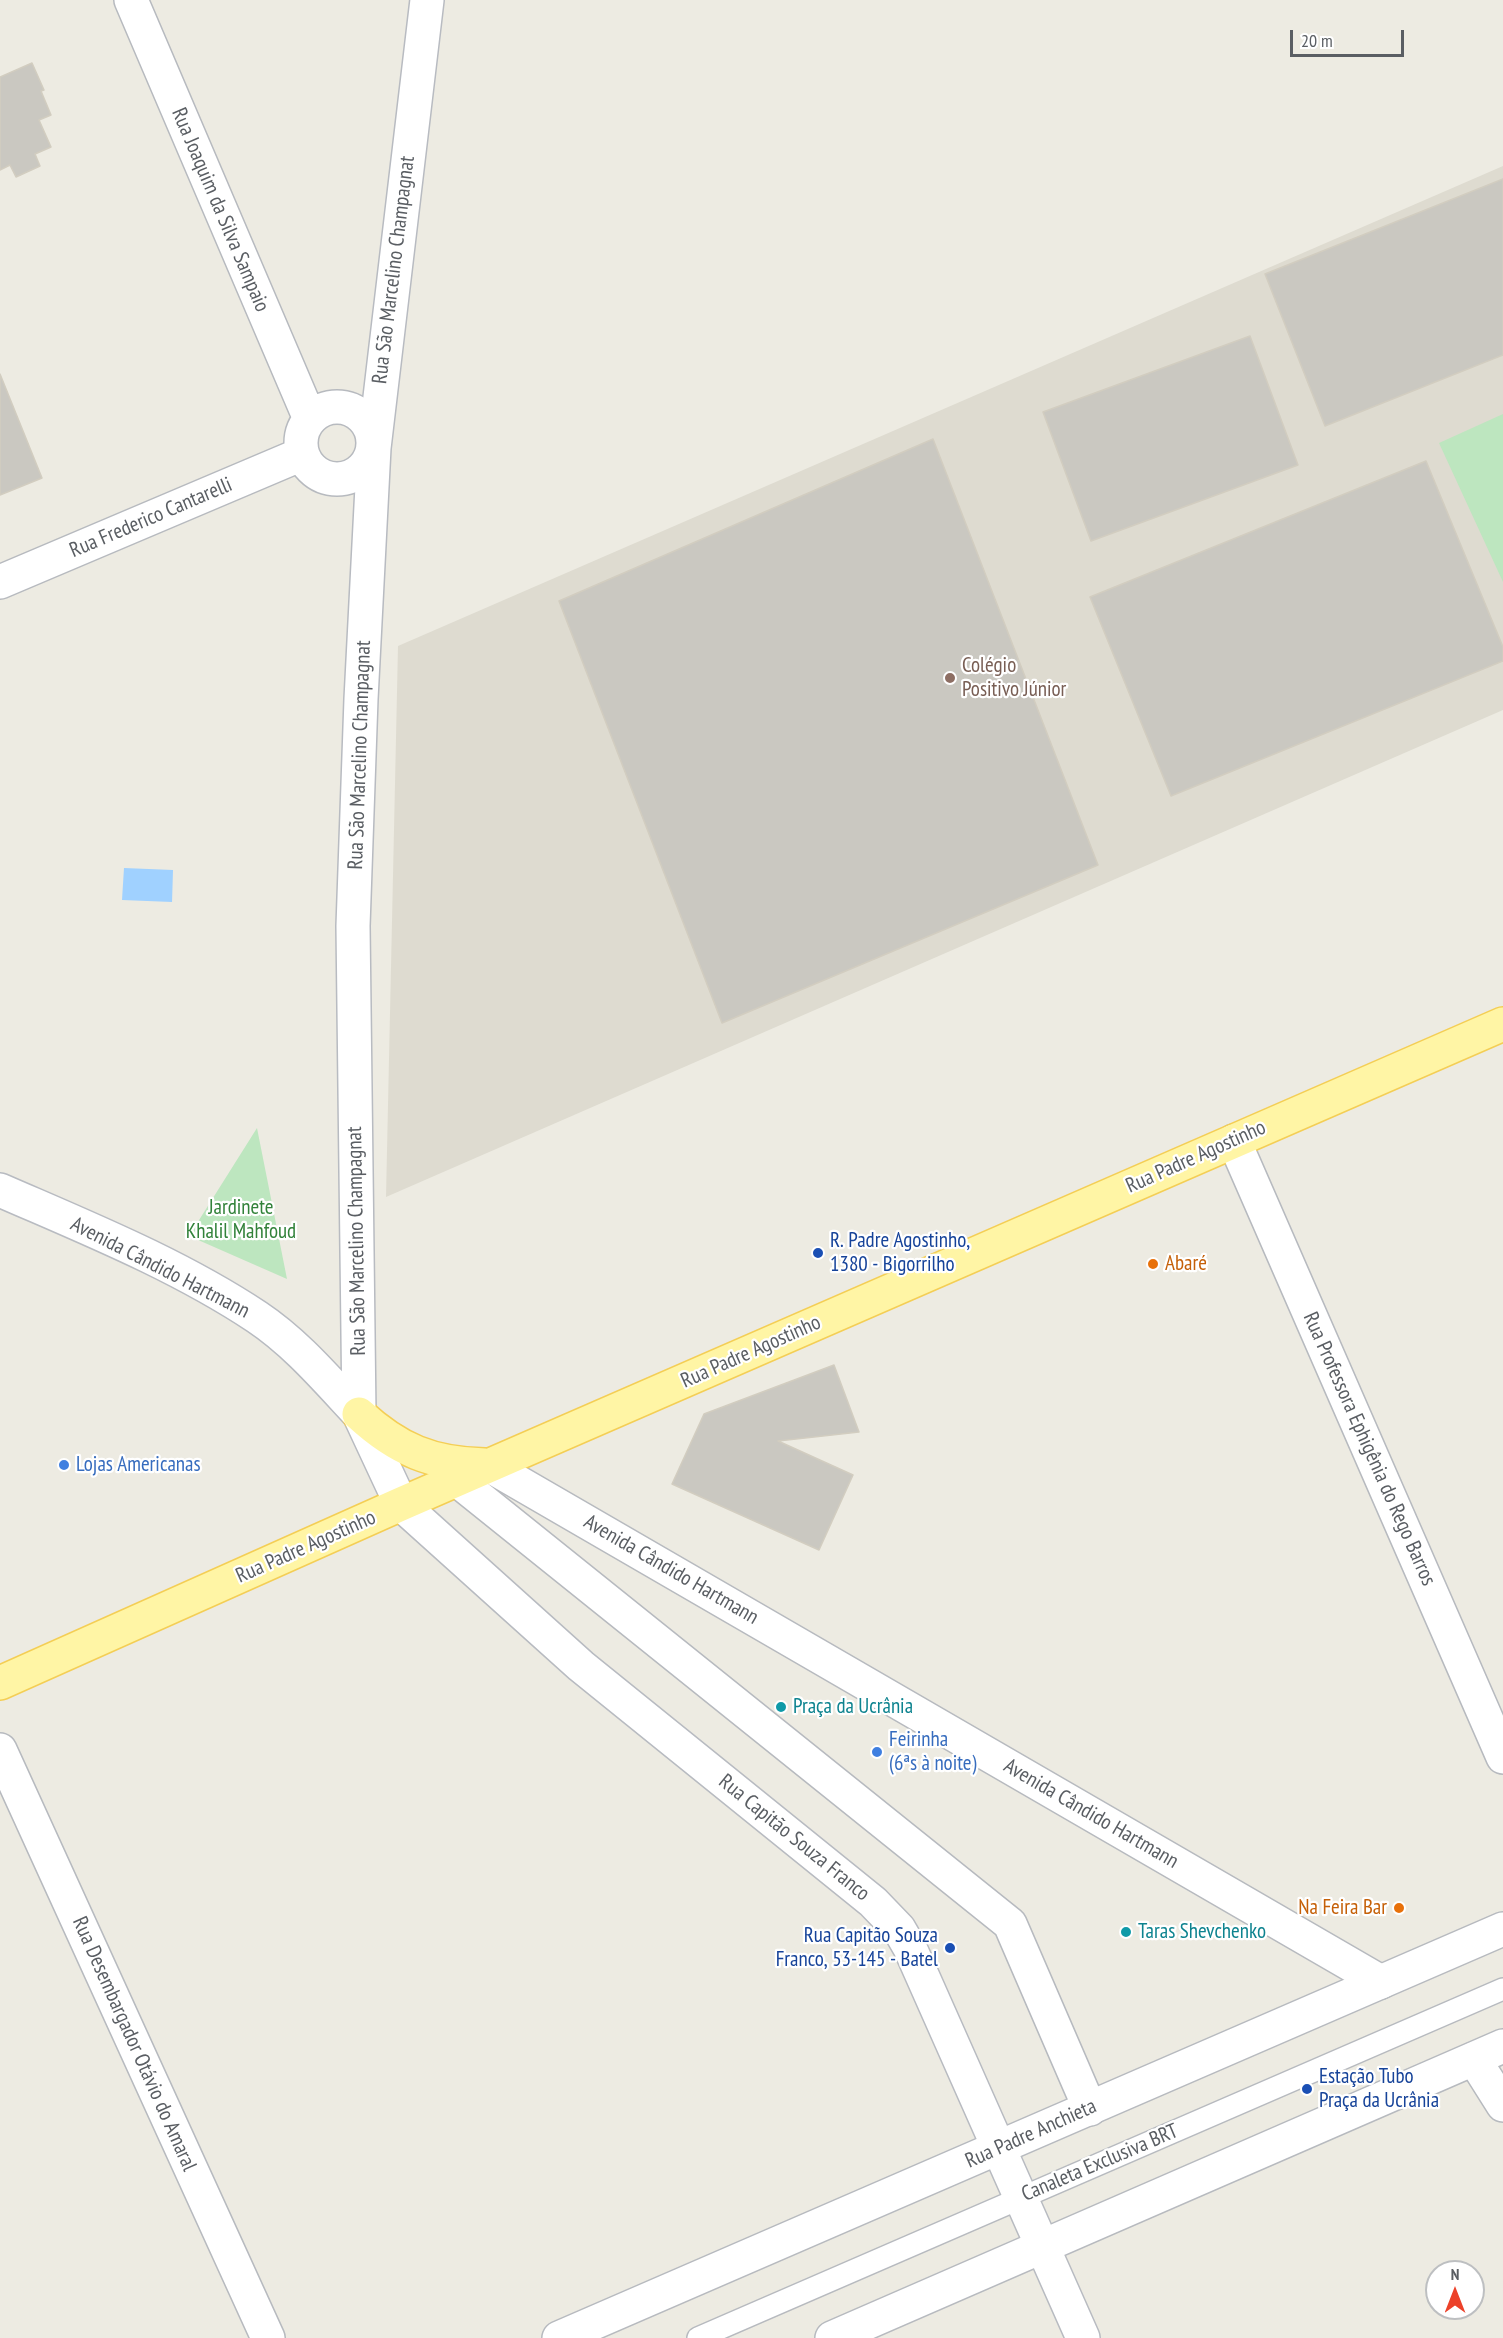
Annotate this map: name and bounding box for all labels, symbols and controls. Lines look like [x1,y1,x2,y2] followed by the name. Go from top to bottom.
[1293,18,1407,56] scale bar
[1301,29,1333,52] text: 20 m
[166,104,274,316] street label: Rua Joaquim da Silva Sampaio
[368,155,420,385] street label: Rua São Marcelino Champagnat
[66,472,236,564] street label: Rua Frederico Cantarelli
[343,640,377,870] street label: Rua São Marcelino Champagnat
[962,653,1066,703] place label: Colégio Positivo Júnior
[943,671,957,685] marker: Colégio Positivo Júnior
[1122,1115,1270,1199] street label: Rua Padre Agostinho
[342,1126,372,1356] street label: Rua São Marcelino Champagnat
[186,1195,296,1245] park label: Jardinete Khalil Mahfoud
[66,1212,254,1324] street label: Avenida Cândido Hartmann
[830,1228,970,1278] place label: R. Padre Agostinho, 1380 - Bigorrilho
[811,1246,825,1260] marker: R. Padre Agostinho, 1380 - Bigorrilho
[1165,1251,1207,1277] place label: Abaré
[1146,1257,1160,1271] marker: Abaré
[1297,1308,1441,1590] street label: Rua Professora Ephigênia do Rego Barros
[677,1310,825,1394] street label: Rua Padre Agostinho
[76,1452,201,1478] place label: Lojas Americanas
[57,1458,71,1472] marker: Lojas Americanas
[232,1505,380,1589] street label: Rua Padre Agostinho
[579,1510,763,1630] street label: Avenida Cândido Hartmann
[793,1694,913,1720] place label: Praça da Ucrânia
[774,1700,788,1714] marker: Praça da Ucrânia
[889,1727,976,1777] place label: Feirinha (6ªs à noite)
[870,1745,884,1759] marker: Feirinha (6ªs à noite)
[999,1754,1183,1874] street label: Avenida Cândido Hartmann
[713,1769,875,1907] street label: Rua Capitão Souza Franco
[1298,1895,1387,1921] place label: Na Feira Bar
[1392,1901,1406,1915] marker: Na Feira Bar
[66,1913,202,2175] street label: Rua Desembargador Otávio do Amaral
[1138,1919,1266,1945] place label: Taras Shevchenko
[776,1923,938,1973] place label: Rua Capitão Souza Franco, 53-145 - Batel
[1119,1925,1133,1939] marker: Taras Shevchenko
[943,1941,957,1955] marker: Rua Capitão Souza Franco, 53-145 - Batel
[1319,2064,1439,2114] place label: Estação Tubo Praça da Ucrânia
[1300,2082,1314,2096] marker: Estação Tubo Praça da Ucrânia
[962,2094,1100,2174] street label: Rua Padre Anchieta
[1018,2119,1182,2207] street label: Canaleta Exclusiva BRT
[1425,2260,1485,2320] north arrow
[1451,2264,1459,2284] text: N

